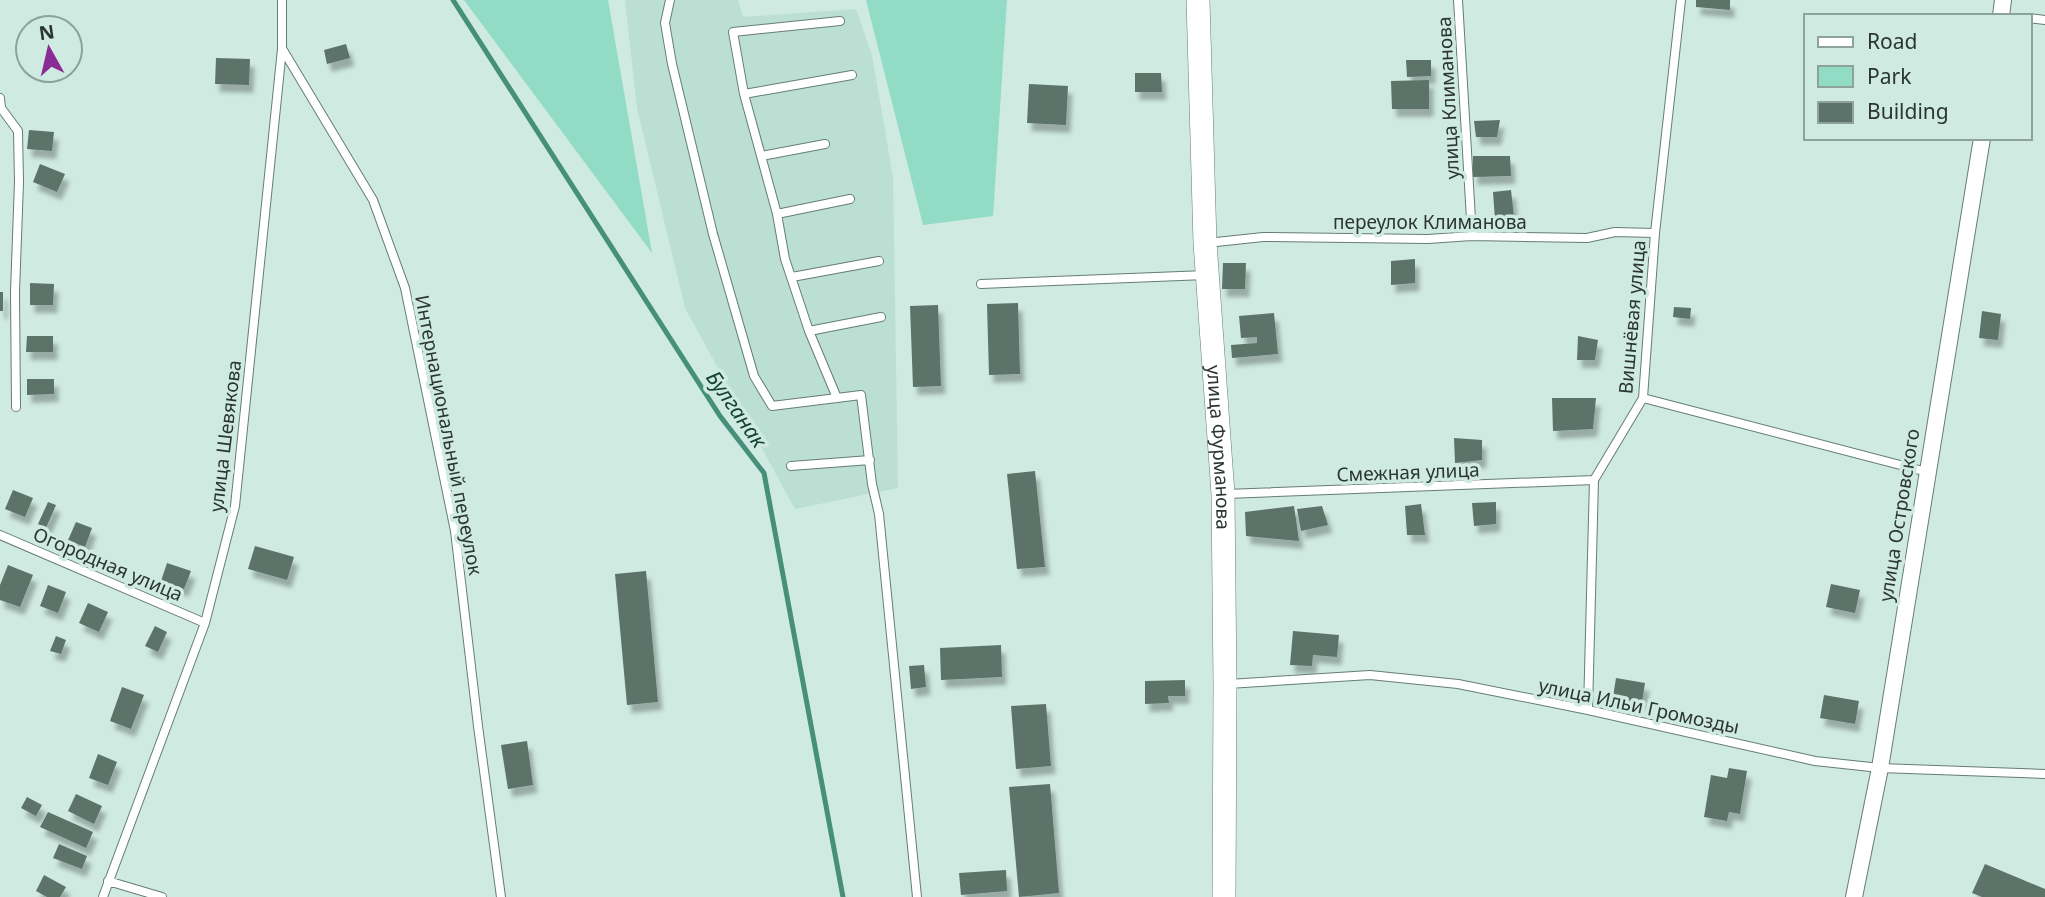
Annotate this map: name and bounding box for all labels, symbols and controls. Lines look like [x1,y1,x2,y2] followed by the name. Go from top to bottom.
[14,14,84,84] north arrow
[1804,14,2031,140] legend
[1431,16,1465,180] street label: улица Климанова
[37,18,56,46] text: N
[1867,27,1917,55] text: Road
[1867,62,1912,90] text: Park
[1867,97,1949,125] text: Building
[1333,209,1527,235] street label: переулок Климанова
[1612,239,1652,395] street label: Вишнёвая улица
[409,293,489,577] street label: Интернациональный переулок
[203,359,247,513] street label: улица Шевякова
[1201,364,1236,530] street label: улица Фурманова
[700,365,774,454] water label: Булганак
[1872,427,1926,603] street label: улица Островского
[1336,457,1480,487] street label: Смежная улица
[29,521,187,607] street label: Огородная улица
[1536,672,1742,740] street label: улица Ильи Громозды

